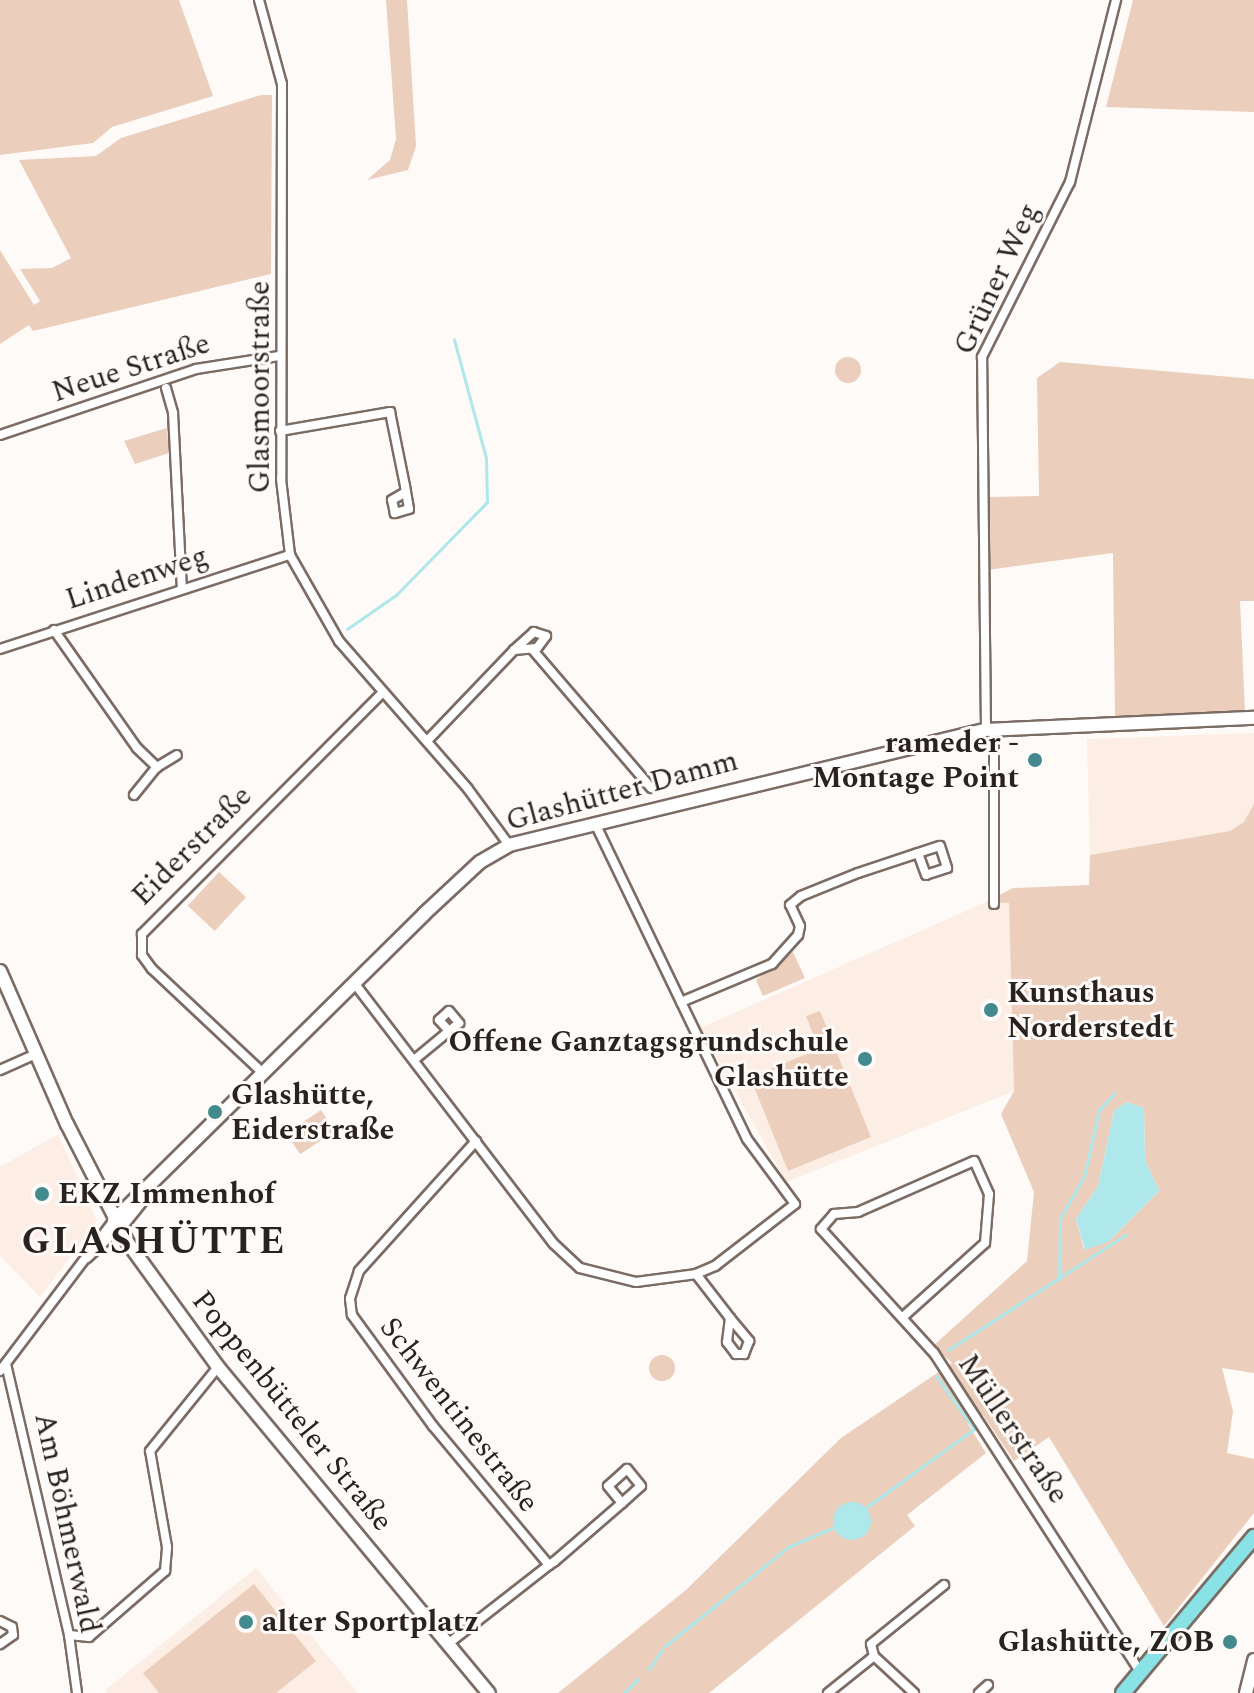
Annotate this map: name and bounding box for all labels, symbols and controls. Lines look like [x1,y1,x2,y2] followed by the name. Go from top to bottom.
[946,198,1048,360] street label: Grüner Weg
[242,281,278,493] street label: Glasmoorstraße
[47,326,215,410] street label: Neue Straße
[61,538,213,618] street label: Lindenweg
[812,725,1019,796] place label: rameder - Montage Point
[502,743,742,839] street label: Glashütter Damm
[1026,751,1044,769] marker: rameder - Montage Point
[124,778,260,914] street label: Eiderstraße
[1007,975,1174,1046] place label: Kunsthaus Norderstedt
[982,1001,1000,1019] marker: Kunsthaus Norderstedt
[449,1024,849,1094] place label: Offene Ganztagsgrundschule Glashütte
[856,1050,874,1068] marker: Offene Ganztagsgrundschule Glashütte
[231,1077,394,1148] place label: Glashütte, Eiderstraße
[206,1103,224,1121] marker: Glashütte, Eiderstraße
[58,1176,275,1212] place label: EKZ Immenhof
[33,1185,51,1203] marker: EKZ Immenhof
[21,1220,287,1266] district label: GLASHÜTTE
[184,1283,400,1539] street label: Poppenbütteler Straße
[372,1310,546,1520] street label: Schwentinestraße
[950,1347,1076,1511] street label: Müllerstraße
[26,1409,108,1637] street label: Am Böhmerwald
[262,1604,479,1640] place label: alter Sportplatz
[237,1613,255,1631] marker: alter Sportplatz
[998,1624,1214,1660] place label: Glashütte, ZOB
[1221,1633,1239,1651] marker: Glashütte, ZOB

